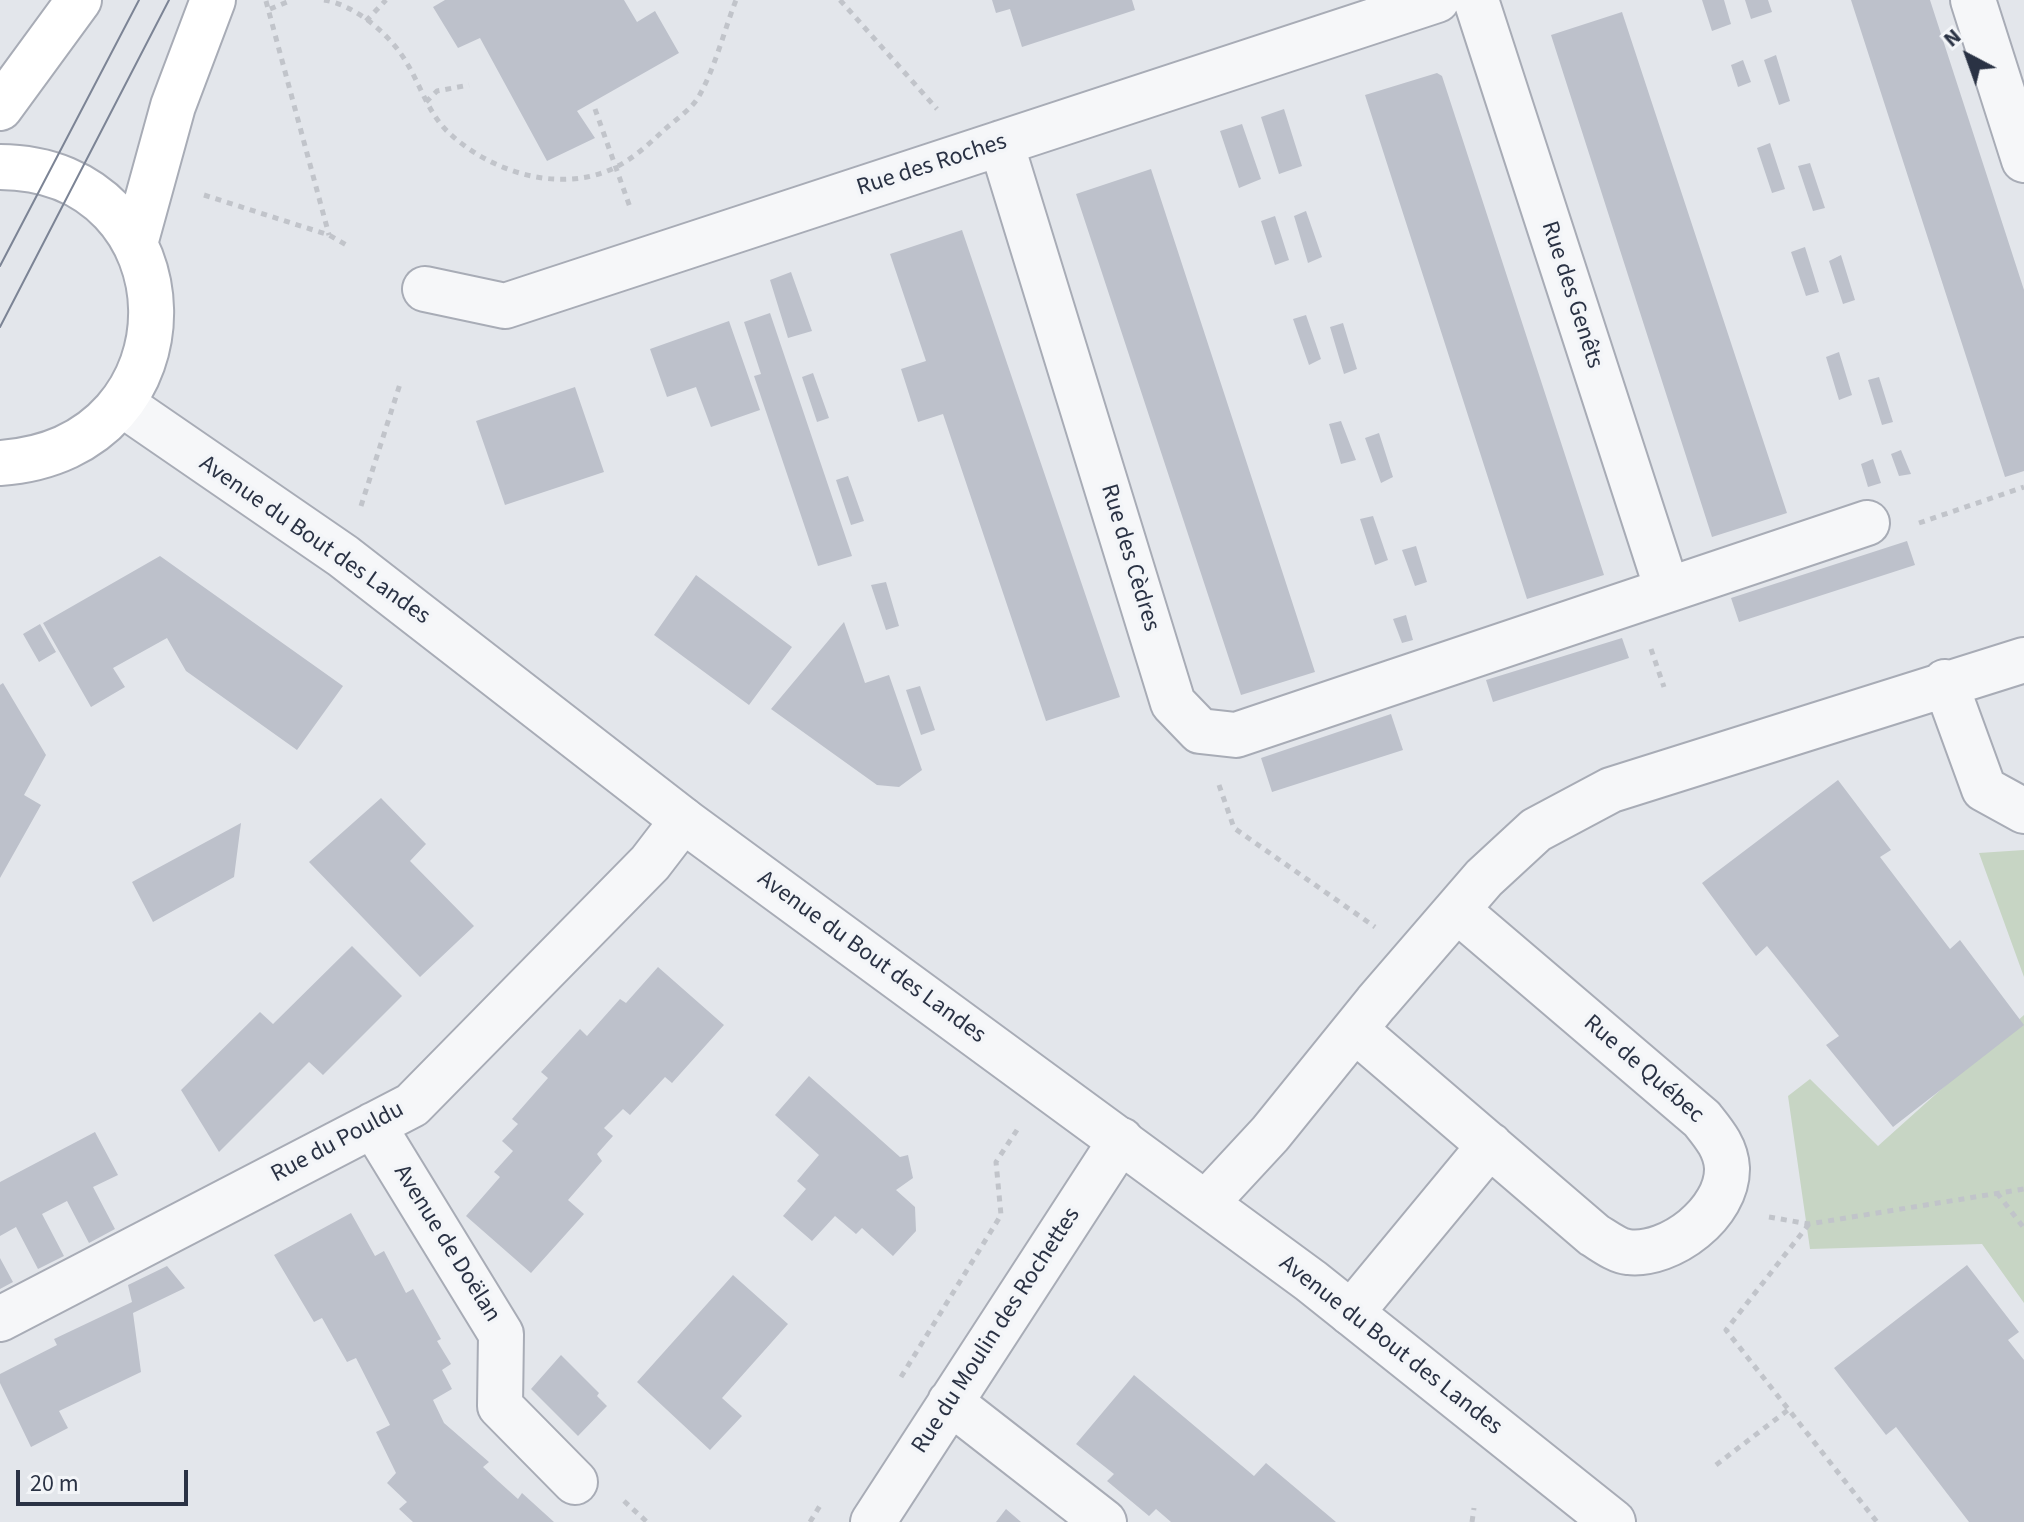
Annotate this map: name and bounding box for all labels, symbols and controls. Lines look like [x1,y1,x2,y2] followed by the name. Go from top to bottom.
[1928,16,2008,96] north arrow
[1936,21,1968,55] text: N
[853,128,1011,204] street label: Rue des Roches
[1534,218,1608,372] street label: Rue des Genêts
[193,450,435,632] street label: Avenue du Bout des Landes
[1093,481,1165,635] street label: Rue des Cèdres
[751,865,991,1051] street label: Avenue du Bout des Landes
[1577,1010,1709,1130] street label: Rue de Québec
[267,1096,409,1190] street label: Rue du Pouldu
[386,1160,506,1328] street label: Avenue de Doëlan
[907,1203,1087,1459] street label: Rue du Moulin des Rochettes
[1273,1250,1507,1442] street label: Avenue du Bout des Landes
[20,1454,192,1504] scale bar
[30,1466,79,1501] text: 20 m

